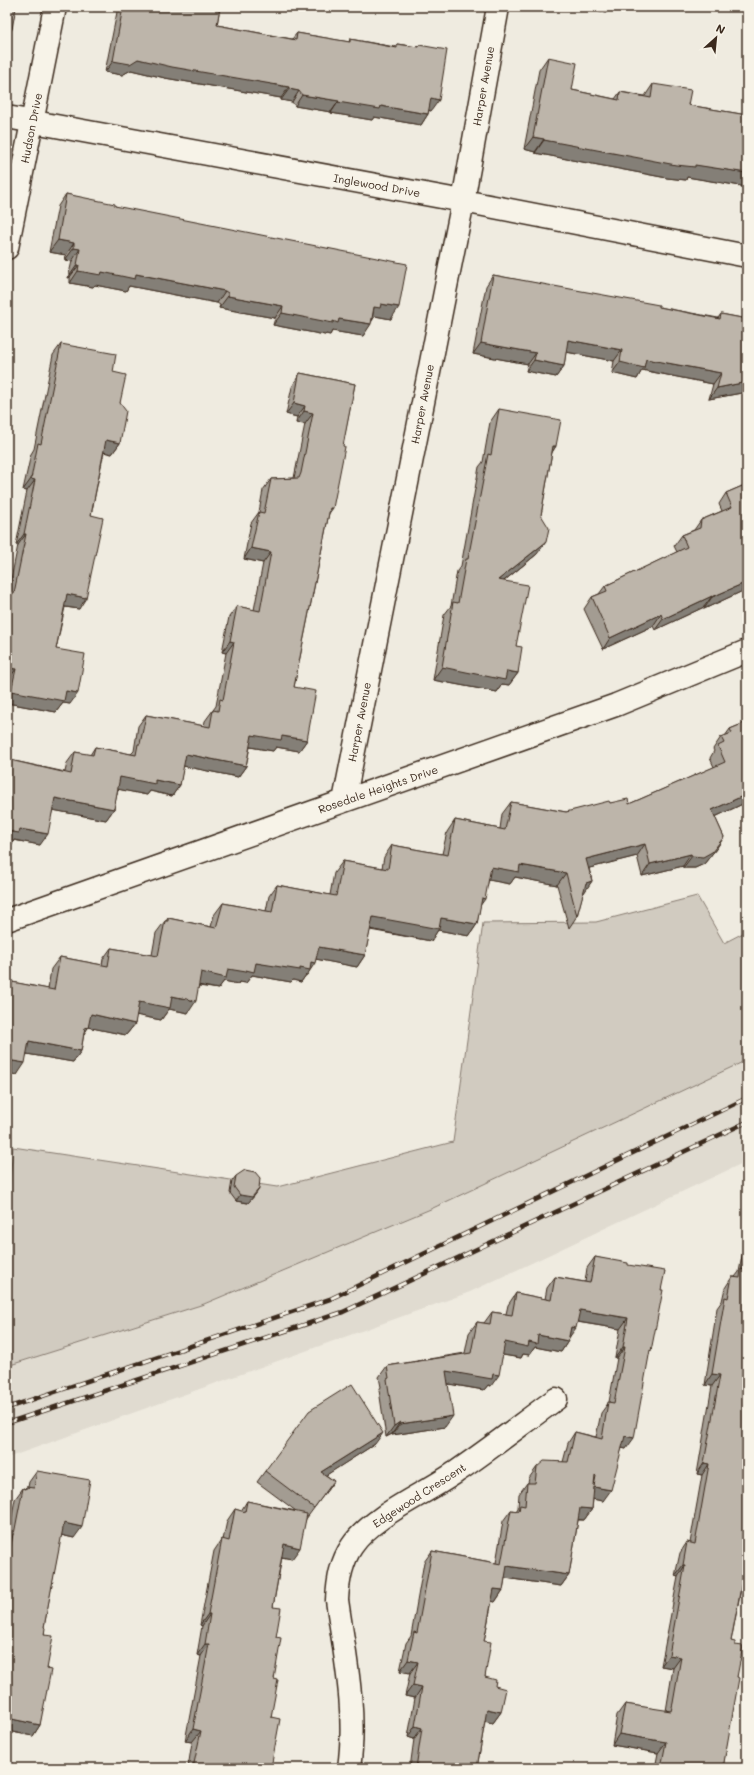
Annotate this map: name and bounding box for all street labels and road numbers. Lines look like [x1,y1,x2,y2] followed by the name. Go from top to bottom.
[469,45,497,127] street label: Harper Avenue
[17,91,45,164] street label: Hudson Drive
[332,170,422,200] street label: Inglewood Drive
[407,363,437,445] street label: Harper Avenue
[344,681,374,763] street label: Harper Avenue
[316,761,440,817] street label: Rosedale Heights Drive
[370,1459,469,1531] street label: Edgewood Crescent

